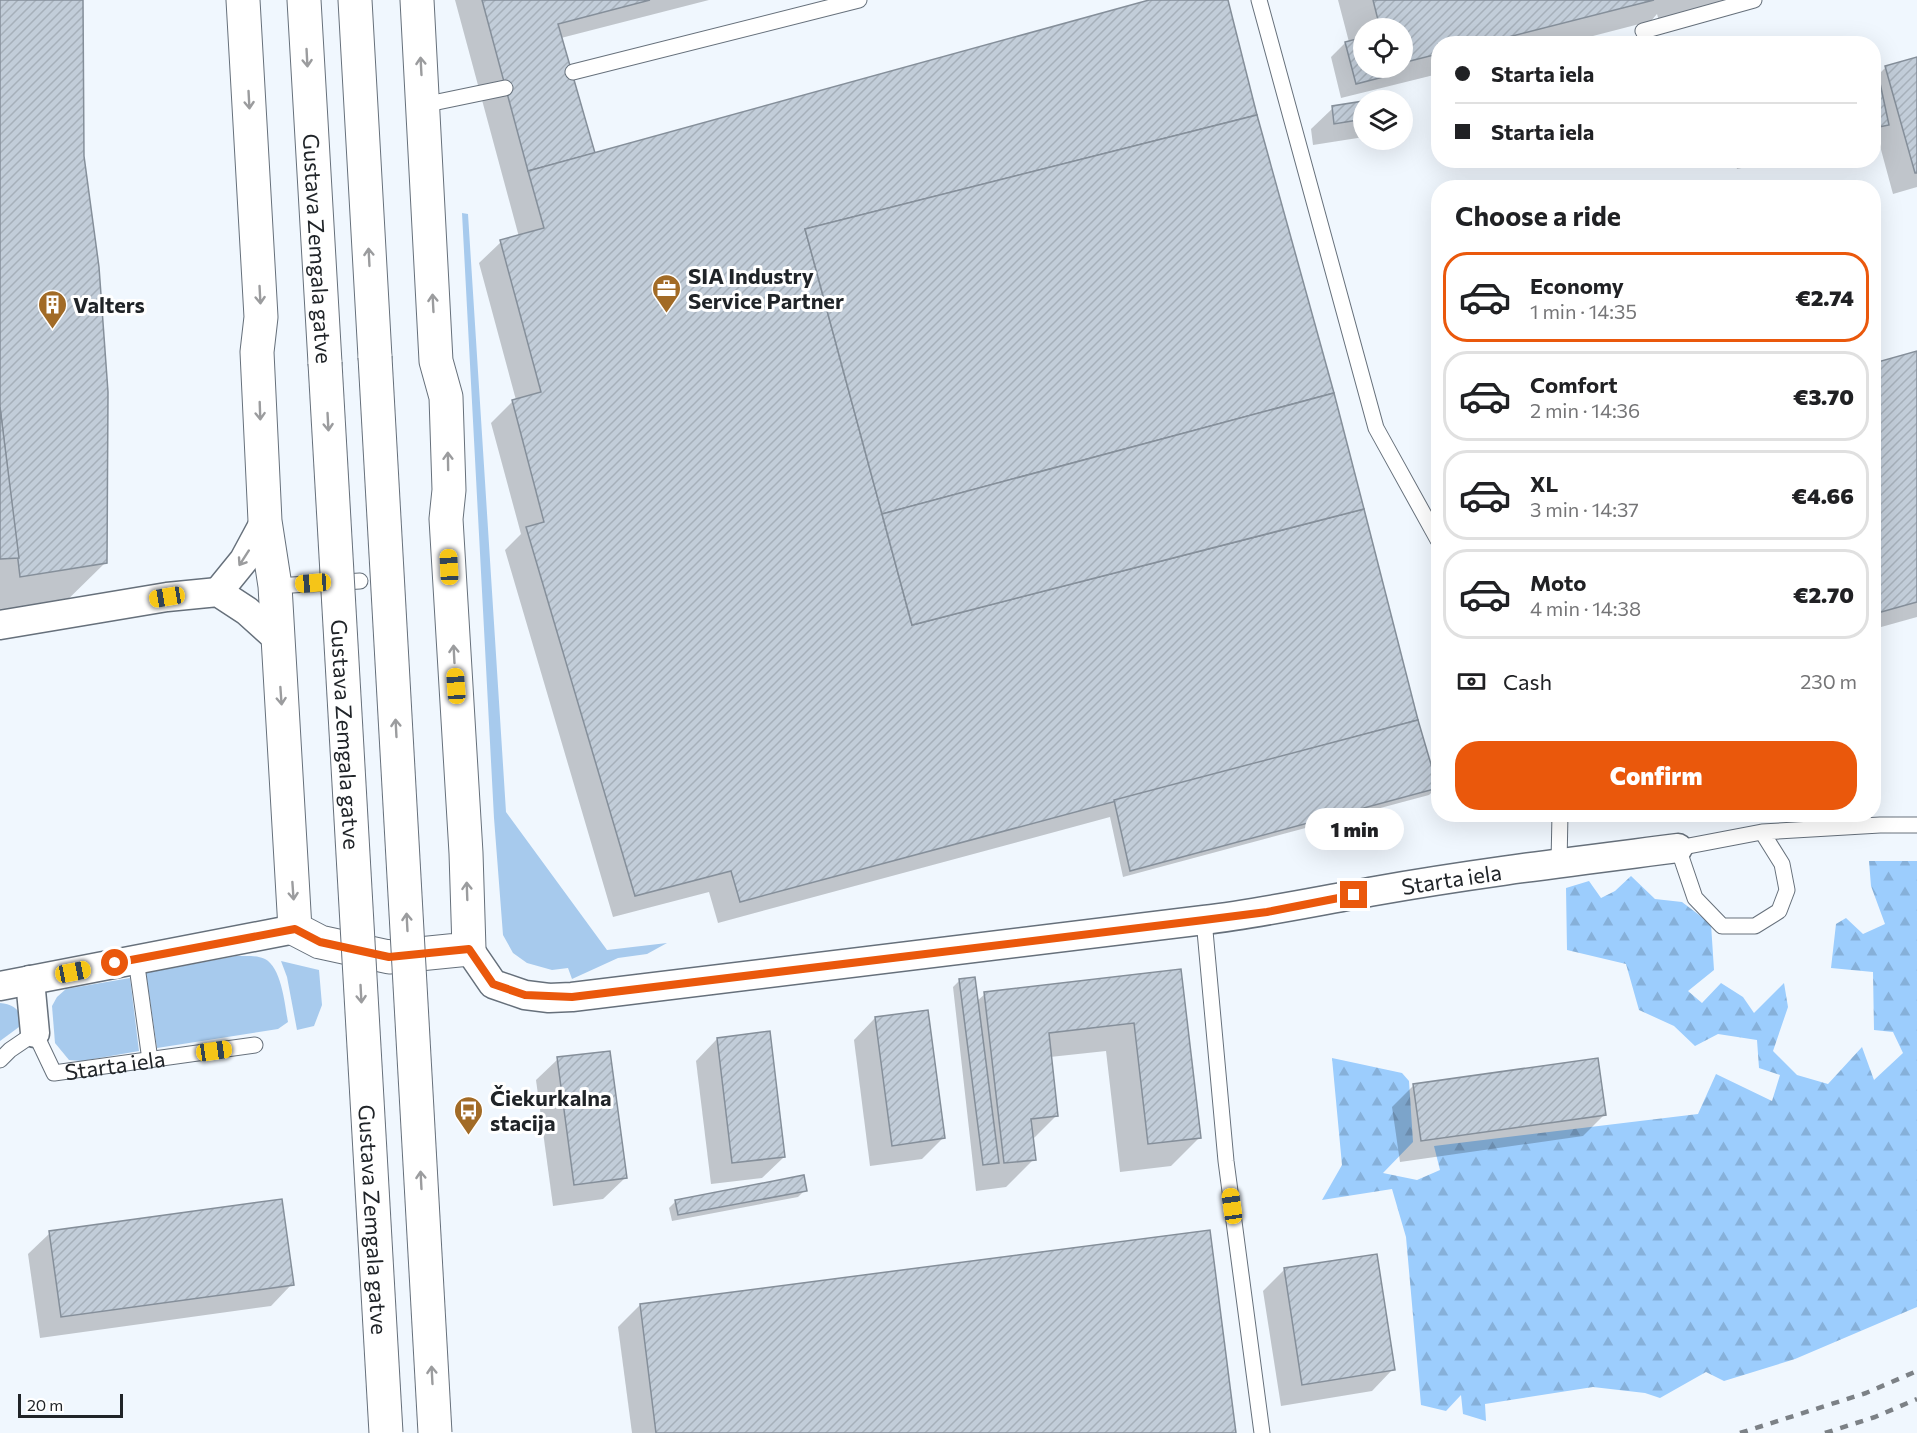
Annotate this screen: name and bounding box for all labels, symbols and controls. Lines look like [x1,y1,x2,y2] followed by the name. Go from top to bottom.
[1353,18,1413,150] map controls
[1353,18,1413,78] button: locate
[302,48,313,68] one-way arrow
[415,57,426,77] one-way arrow
[1491,60,1594,87] text: Starta iela
[243,90,254,110] one-way arrow
[1353,90,1413,150] button: layers
[1491,118,1594,145] text: Starta iela
[298,133,339,364] street label: Gustava Zemgala gatve
[1455,199,1621,232] text: Choose a ride
[364,247,375,267] one-way arrow
[688,262,844,314] place label: SIA Industry Service Partner
[1458,270,1512,324] icon: car
[651,272,683,314] office icon: SIA Industry Service Partner
[1530,272,1624,299] text: Economy
[1795,284,1854,311] text: €2.74
[255,285,266,304] one-way arrow
[36,288,68,330] building icon: Valters
[73,291,145,318] place label: Valters
[428,293,439,313] one-way arrow
[1530,299,1637,323] text: 1 min · 14:35
[1458,369,1512,423] icon: car
[1530,371,1618,398] text: Comfort
[1793,383,1854,410] text: €3.70
[1530,398,1640,422] text: 2 min · 14:36
[254,400,265,420] one-way arrow
[323,411,334,431] one-way arrow
[442,451,454,471] one-way arrow
[1458,468,1512,522] icon: car
[1530,470,1558,497] text: XL
[1792,482,1854,509] text: €4.66
[1530,497,1639,521] text: 3 min · 14:37
[238,549,250,566] one-way arrow
[439,549,459,585] car
[1458,567,1512,621] icon: car
[1530,569,1586,596] text: Moto
[294,573,332,593] car
[1793,581,1854,608] text: €2.70
[148,585,186,609] car
[1530,596,1641,620] text: 4 min · 14:38
[326,619,366,850] street label: Gustava Zemgala gatve
[448,645,459,665] one-way arrow
[1455,665,1488,698] icon: cash
[446,667,466,705] car
[1503,668,1552,695] text: Cash
[1800,669,1857,693] text: 230 m
[275,686,286,706] one-way arrow
[390,718,401,738] one-way arrow
[1455,741,1857,810] button: Confirm
[1304,808,1404,850] callout: 1 min
[1330,817,1379,841] text: 1 min
[1399,858,1503,900] street label: Starta iela
[288,881,299,900] one-way arrow
[461,881,473,901] one-way arrow
[1340,881,1367,908] route end
[401,913,412,933] one-way arrow
[101,949,128,976] route start
[54,960,92,984] car
[355,983,366,1003] one-way arrow
[195,1040,233,1062] car
[63,1044,167,1085] street label: Starta iela
[490,1084,612,1136] place label: Čiekurkalna stacija
[453,1094,485,1136] bus stop icon: Čiekurkalna stacija
[354,1104,394,1335] street label: Gustava Zemgala gatve
[416,1170,427,1190] one-way arrow
[1221,1187,1243,1225] car
[427,1365,438,1385] one-way arrow
[18,1391,123,1418] scale bar
[27,1395,63,1414] text: 20 m

